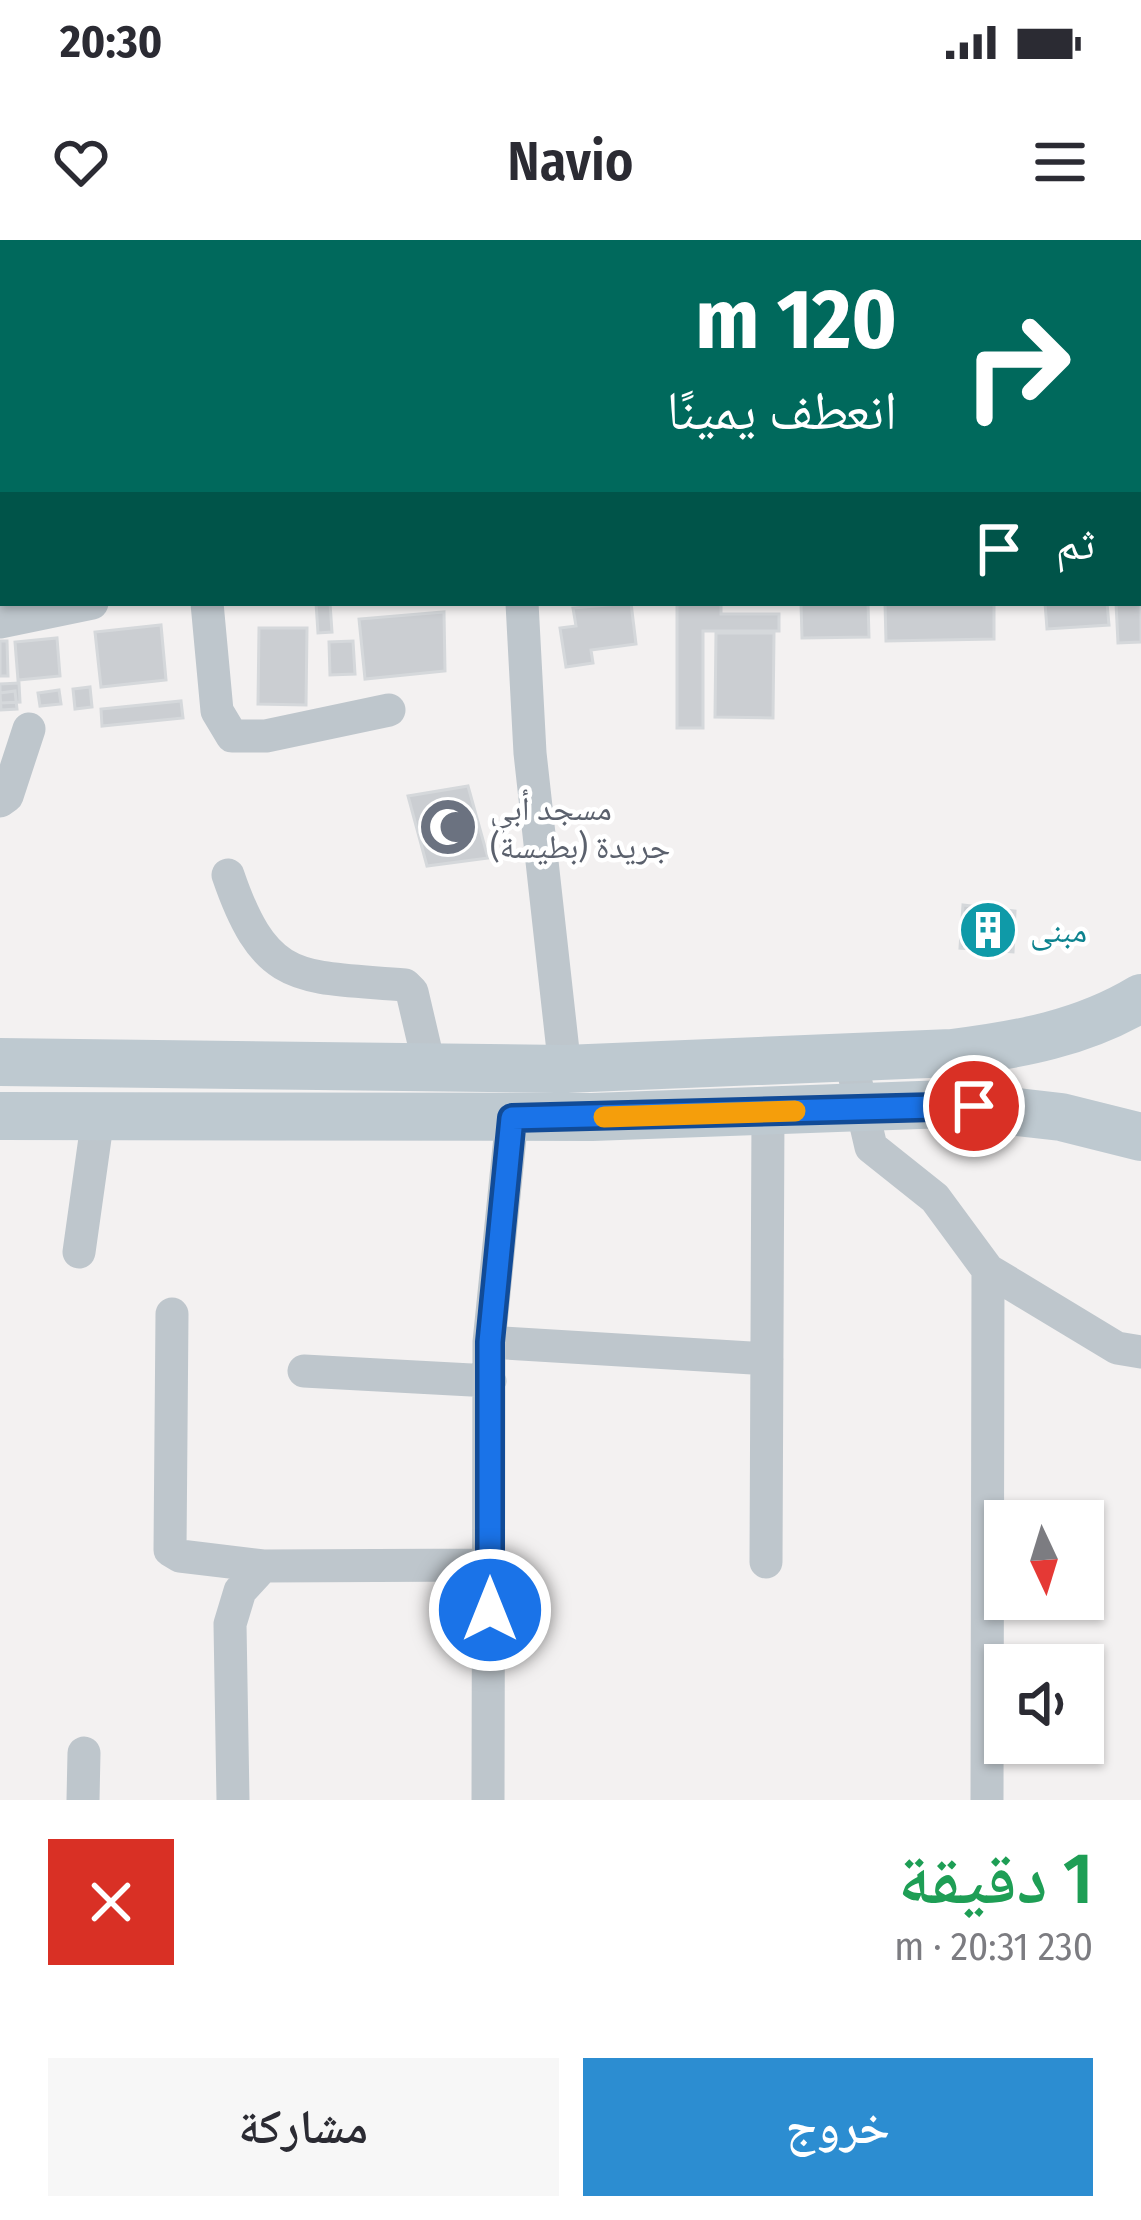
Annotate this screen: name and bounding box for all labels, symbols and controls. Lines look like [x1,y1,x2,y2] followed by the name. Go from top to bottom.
[60,15,162,69] text: 20:30
[48,129,114,195] icon: heart
[1027,129,1093,195] icon: menu
[507,130,634,194] text: Navio
[695,269,897,370] text: 120 m
[939,288,1095,444] icon: right
[666,379,897,443] text: انعطف يمينًا
[966,516,1032,582] icon: arrive
[1056,517,1095,571] text: ثم
[490,789,670,867] place label: مسجد أبي جريدة (بطيسة)
[417,796,479,858] mosque icon: مسجد أبي جريدة (بطيسة)
[957,899,1019,961] building icon: مبنى
[1030,911,1087,951] place label: مبنى
[923,1055,1025,1157] pin
[941,1073,1007,1139] icon: arrive
[984,1500,1104,1620] north arrow
[984,1500,1104,1764] map controls
[427,1547,553,1673] position arrow
[984,1644,1104,1764] button: sound
[898,1836,1093,1922] text: 1 دقيقة
[48,1839,174,1965] button: close
[894,1924,1093,1970] text: 230 m · 20:31
[48,2058,559,2196] button: مشاركة
[583,2058,1093,2196] button: خروج

